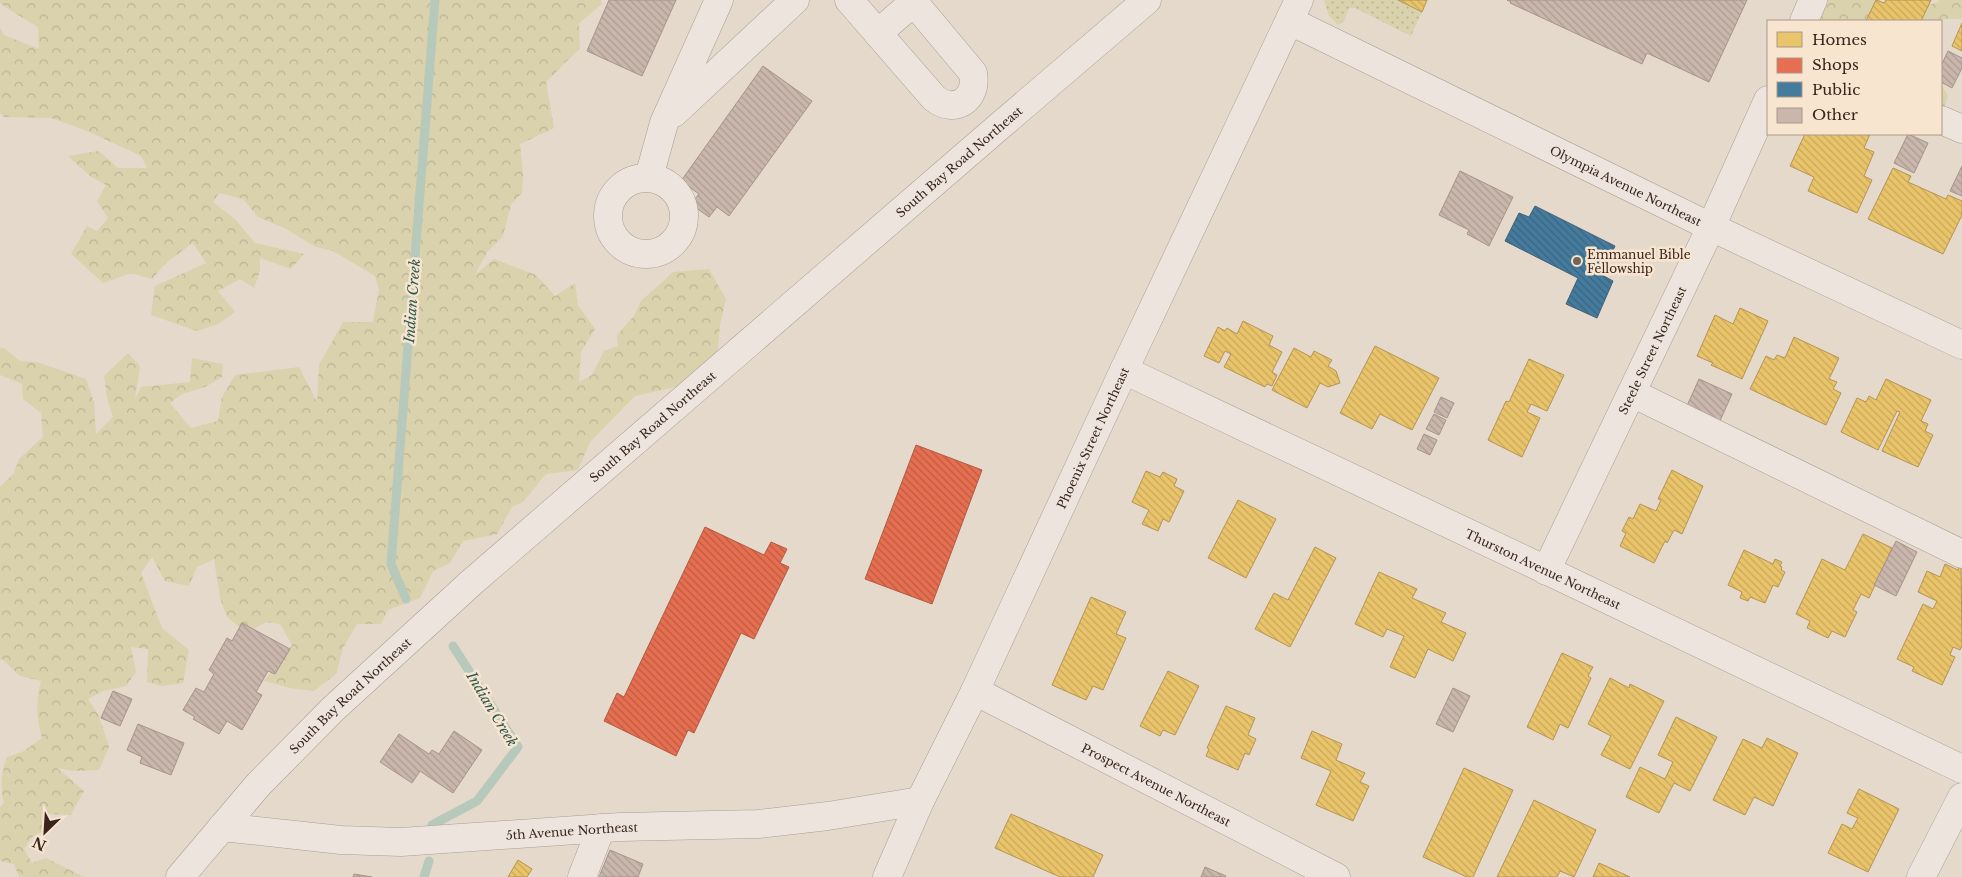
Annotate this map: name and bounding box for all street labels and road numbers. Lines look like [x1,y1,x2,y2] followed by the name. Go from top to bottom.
[892,102,1025,220] street label: South Bay Road Northeast
[1548,142,1705,229] street label: Olympia Avenue Northeast
[1615,283,1689,417] street label: Steele Street Northeast
[1053,364,1132,511] street label: Phoenix Street Northeast
[586,367,719,485] street label: South Bay Road Northeast
[1463,525,1624,612] street label: Thurston Avenue Northeast
[286,634,414,757] street label: South Bay Road Northeast
[1079,740,1234,829] street label: Prospect Avenue Northeast
[505,819,638,842] street label: 5th Avenue Northeast

